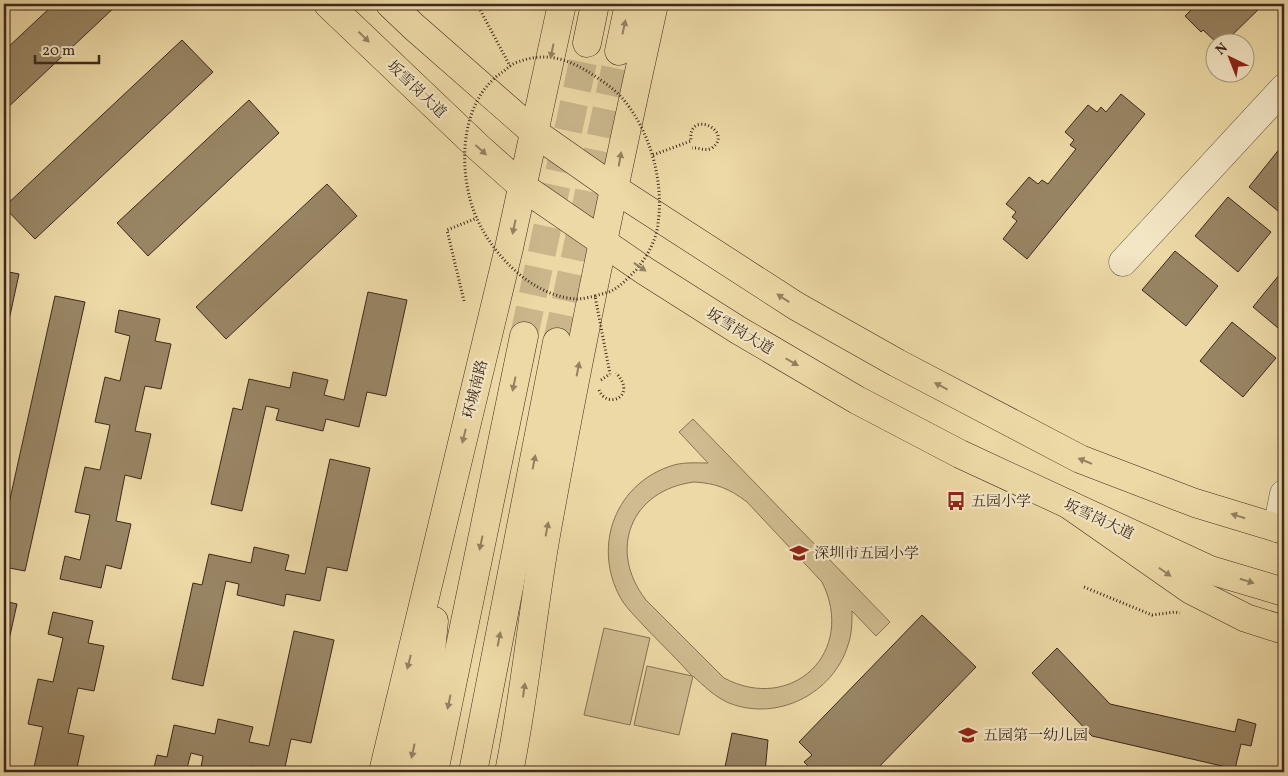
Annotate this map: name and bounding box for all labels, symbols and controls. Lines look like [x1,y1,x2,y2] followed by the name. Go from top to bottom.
[621,19,629,35] one-way arrow
[357,31,369,43] one-way arrow
[35,32,99,64] scale bar
[1206,32,1256,82] north arrow
[1212,39,1232,60] text: N
[42,41,75,62] text: 20 m
[548,44,556,59] one-way arrow
[382,56,450,124] street label: 坂雪岗大道
[475,144,487,156] one-way arrow
[617,150,625,166] one-way arrow
[510,220,518,235] one-way arrow
[633,262,646,272] one-way arrow
[777,294,790,303] one-way arrow
[702,304,777,361] street label: 坂雪岗大道
[459,358,494,421] street label: 环城南路
[786,358,799,367] one-way arrow
[574,361,582,377] one-way arrow
[510,376,518,391] one-way arrow
[933,382,948,390] one-way arrow
[460,429,468,444] one-way arrow
[530,454,538,470] one-way arrow
[1078,456,1092,464] one-way arrow
[945,490,967,512] bus stop icon: 五园小学
[971,492,1031,513] place label: 五园小学
[1060,495,1137,546] street label: 坂雪岗大道
[1230,511,1245,519] one-way arrow
[544,521,552,537] one-way arrow
[477,535,485,551] one-way arrow
[788,542,810,564] school or university icon: 深圳市五园小学
[814,544,919,565] place label: 深圳市五园小学
[1159,567,1172,577] one-way arrow
[1240,577,1255,585] one-way arrow
[496,630,504,646] one-way arrow
[405,655,413,670] one-way arrow
[521,682,529,698] one-way arrow
[444,694,452,710] one-way arrow
[957,724,979,746] school or university icon: 五园第一幼儿园
[983,726,1088,747] place label: 五园第一幼儿园
[409,743,417,758] one-way arrow

